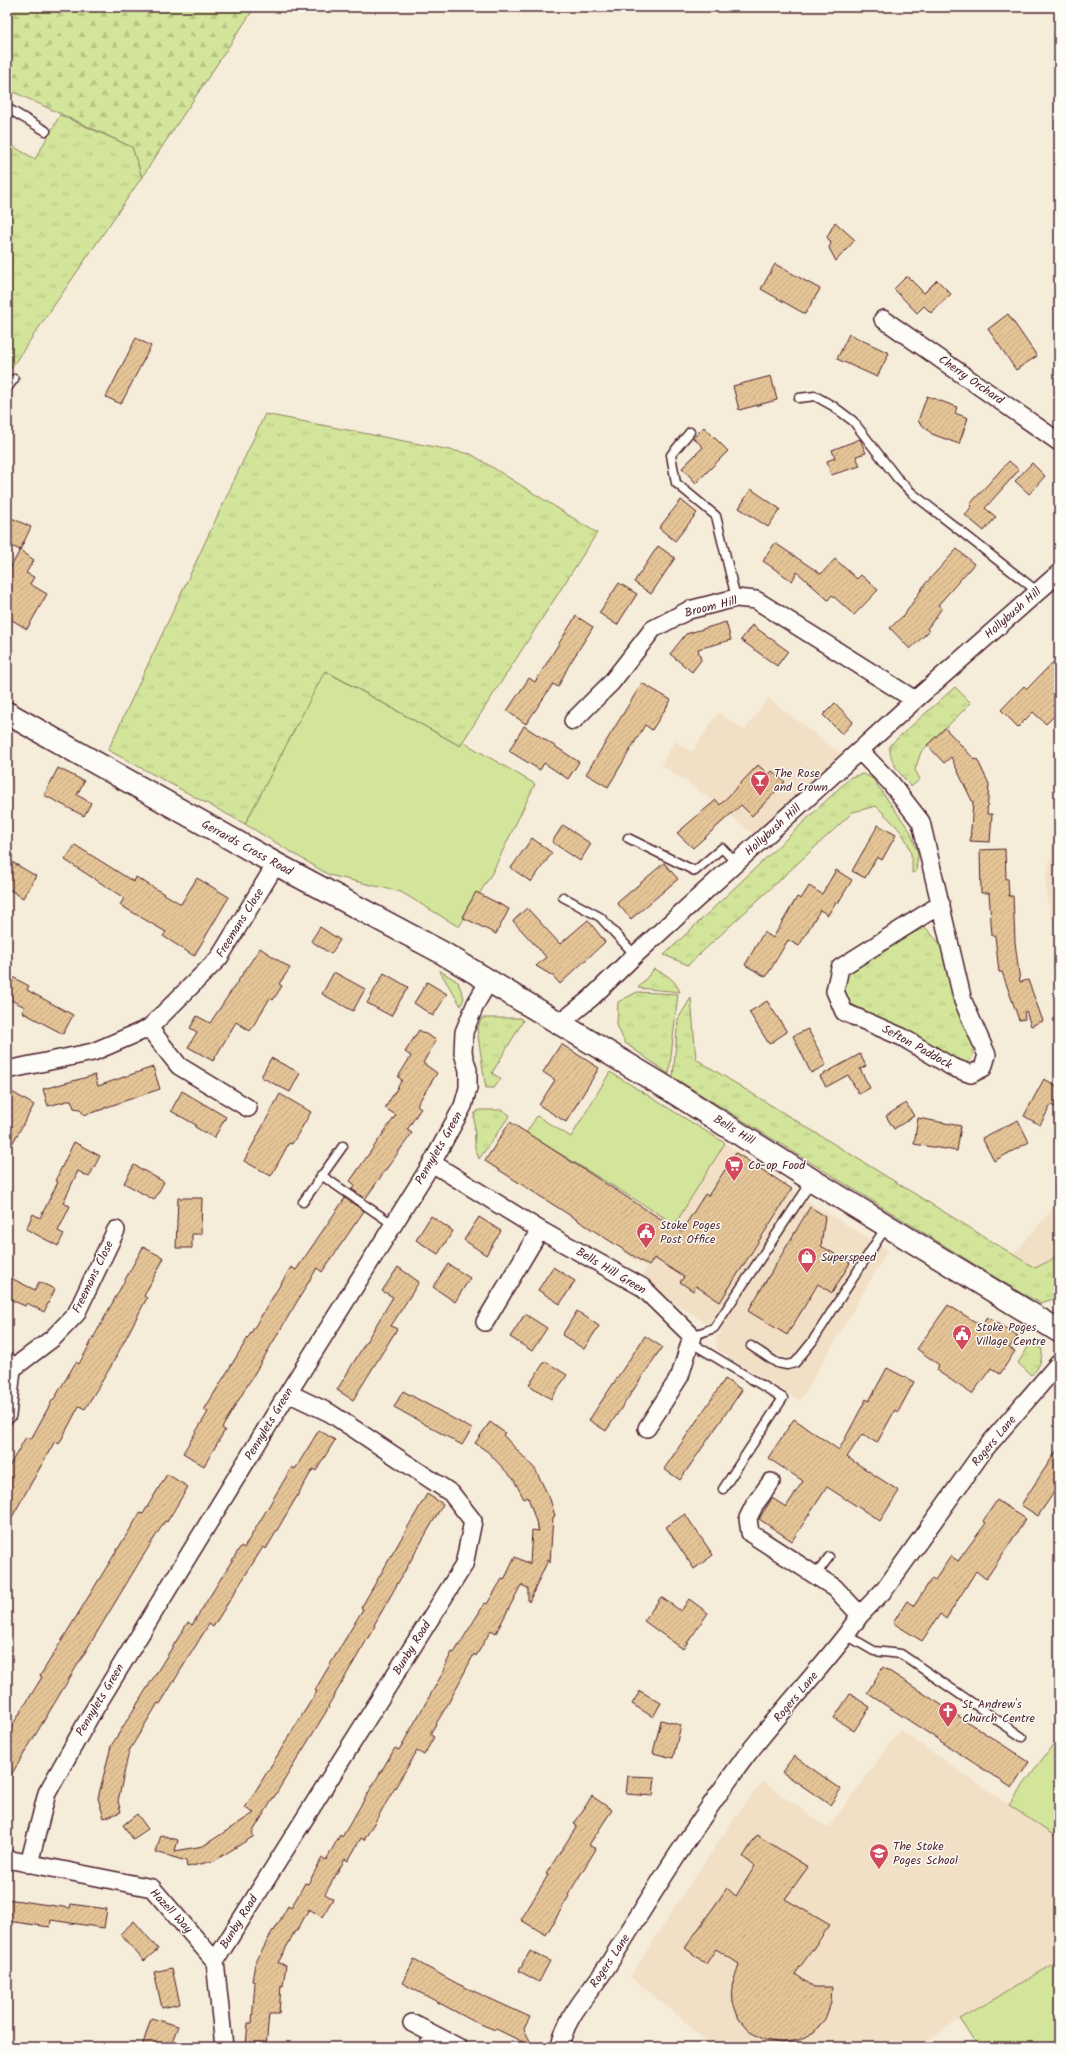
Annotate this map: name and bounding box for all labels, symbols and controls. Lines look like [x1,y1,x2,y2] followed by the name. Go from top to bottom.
[934,350,1008,410] street label: Cherry Orchard
[980,583,1046,643] street label: Hollybush Hill
[683,591,739,623] street label: Broom Hill
[774,764,828,797] place label: The Rose and Crown
[749,769,771,797] bar icon: The Rose and Crown
[741,799,805,861] street label: Hollybush Hill
[198,815,297,881] street label: Gerrards Cross Road
[211,884,269,961] street label: Freemans Close
[878,1020,956,1074] street label: Sefton Paddock
[410,1108,468,1188] street label: Pennylets Green
[710,1110,758,1150] street label: Bells Hill
[723,1154,745,1182] supermarket icon: Co-op Food
[748,1156,806,1175] place label: Co-op Food
[660,1216,720,1249] place label: Stoke Poges Post Office
[635,1221,657,1249] public building icon: Stoke Poges Post Office
[67,1237,119,1316] street label: Freemans Close
[572,1243,650,1299] street label: Bells Hill Green
[796,1246,818,1274] shop icon: Superspeed
[821,1248,877,1267] place label: Superspeed
[976,1318,1046,1351] place label: Stoke Poges Village Centre
[951,1323,973,1351] public building icon: Stoke Poges Village Centre
[240,1384,298,1464] street label: Pennylets Green
[967,1411,1021,1471] street label: Rogers Lane
[388,1616,437,1679] street label: Bunby Road
[71,1660,129,1740] street label: Pennylets Green
[769,1667,823,1727] street label: Rogers Lane
[962,1695,1036,1728] place label: St Andrew's Church Centre
[937,1700,959,1728] church icon: St Andrew's Church Centre
[893,1837,958,1870] place label: The Stoke Poges School
[868,1842,890,1870] school or university icon: The Stoke Poges School
[145,1884,197,1938] street label: Hazell Way
[215,1890,264,1953] street label: Bunby Road
[585,1930,635,1992] street label: Rogers Lane

